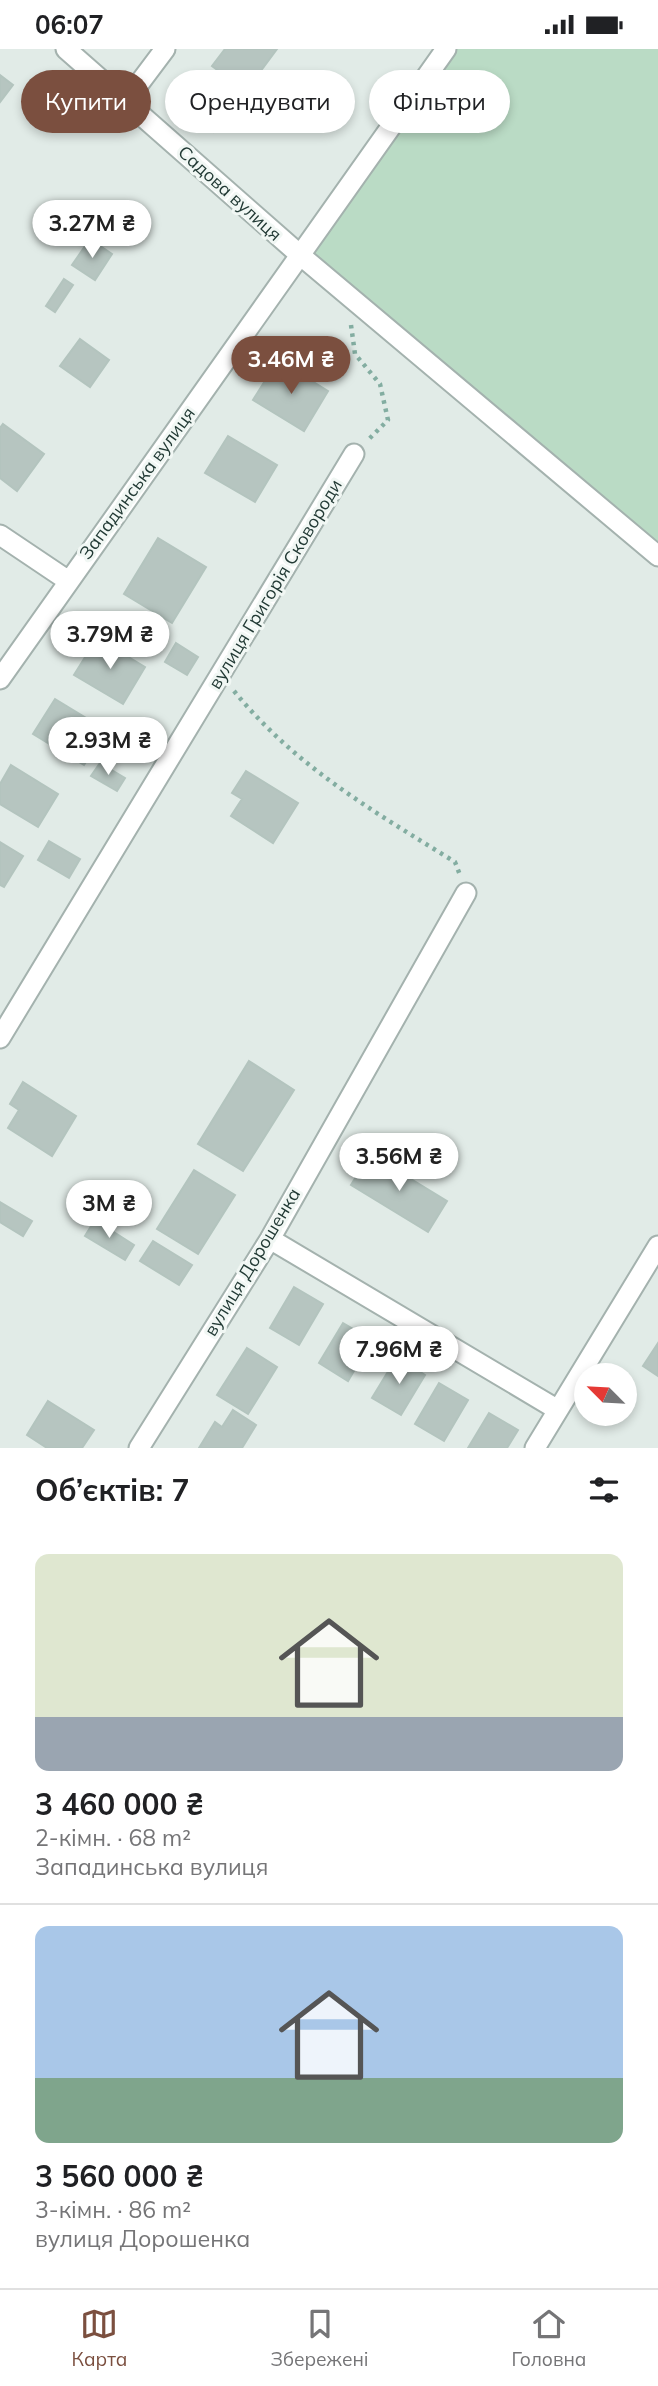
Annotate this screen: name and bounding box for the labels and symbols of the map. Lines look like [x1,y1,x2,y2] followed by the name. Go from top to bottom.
[173,140,287,246] street label: Садова вулиця
[27,201,157,260] pin: 3.27M ₴
[226,337,356,396] pin: 3.46M ₴
[74,402,200,564] street label: Западинська вулиця
[203,475,347,693] street label: вулиця Григорія Сковороди
[45,611,175,671] pin: 3.79M ₴
[43,717,173,777] pin: 2.93M ₴
[334,1133,464,1193] pin: 3.56M ₴
[68,1181,150,1240] pin: 3M ₴
[199,1184,305,1340] street label: вулиця Дорошенка
[334,1327,464,1386] pin: 7.96M ₴
[574,1363,637,1426] north arrow

